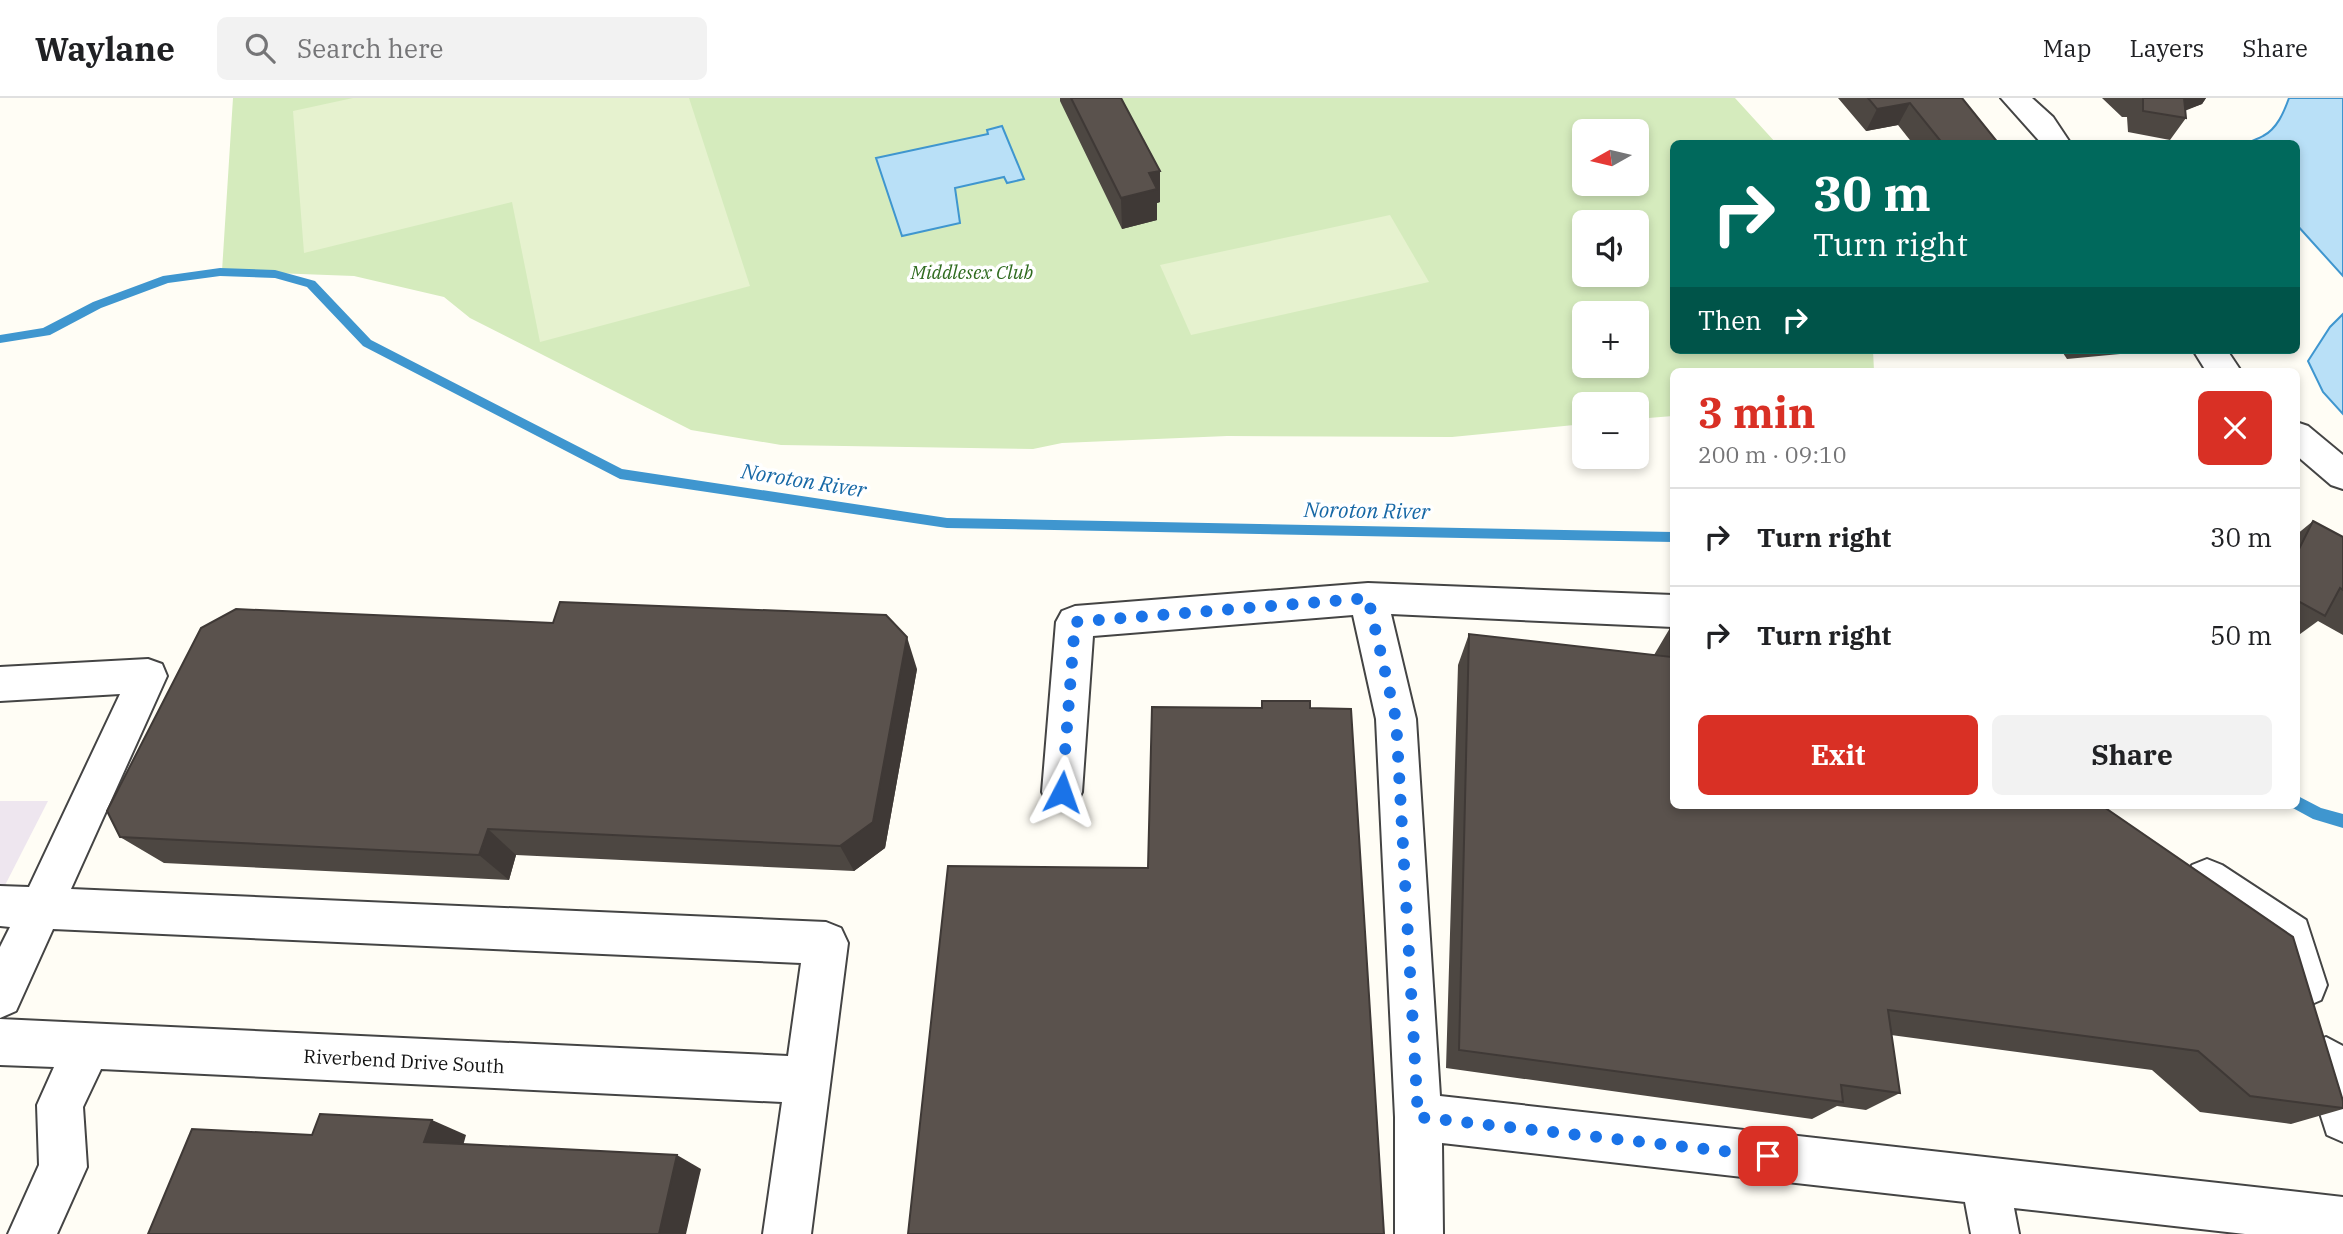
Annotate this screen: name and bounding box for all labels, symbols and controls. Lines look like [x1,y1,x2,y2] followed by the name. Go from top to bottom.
[217,17,707,80] search box
[35,27,175,70] text: Waylane
[241,29,279,67] icon: search
[297,31,443,65] text: Search here
[2043,32,2091,64] text: Map
[2129,32,2204,64] text: Layers
[2242,32,2308,64] text: Share
[1572,119,1648,196] north arrow
[1572,119,1649,469] map controls
[1813,161,1931,224] text: 30 m
[1698,168,1789,259] icon: right
[1572,210,1649,287] button: sound
[1813,223,1968,265] text: Turn right
[910,260,1033,284] park label: Middlesex Club
[1572,301,1649,378] button: +
[1776,301,1814,339] icon: right
[1698,303,1762,337] text: Then
[1698,385,1816,440] text: 3 min
[2198,391,2272,465] button: close
[1572,392,1649,469] button: −
[1698,439,1847,469] text: 200 m · 09:10
[739,456,869,504] water label: Noroton River
[1303,495,1431,525] water label: Noroton River
[1698,518,1736,556] icon: right
[1757,520,1891,554] text: Turn right
[2210,520,2272,554] text: 30 m
[1698,616,1736,654] icon: right
[1757,618,1891,652] text: Turn right
[2210,618,2272,652] text: 50 m
[1698,715,1978,795] button: Exit
[1992,715,2272,795] button: Share
[1025,755,1099,829] position arrow
[303,1044,505,1078] street label: Riverbend Drive South
[1738,1126,1798,1186] pin
[1749,1137,1787,1175] icon: arrive

